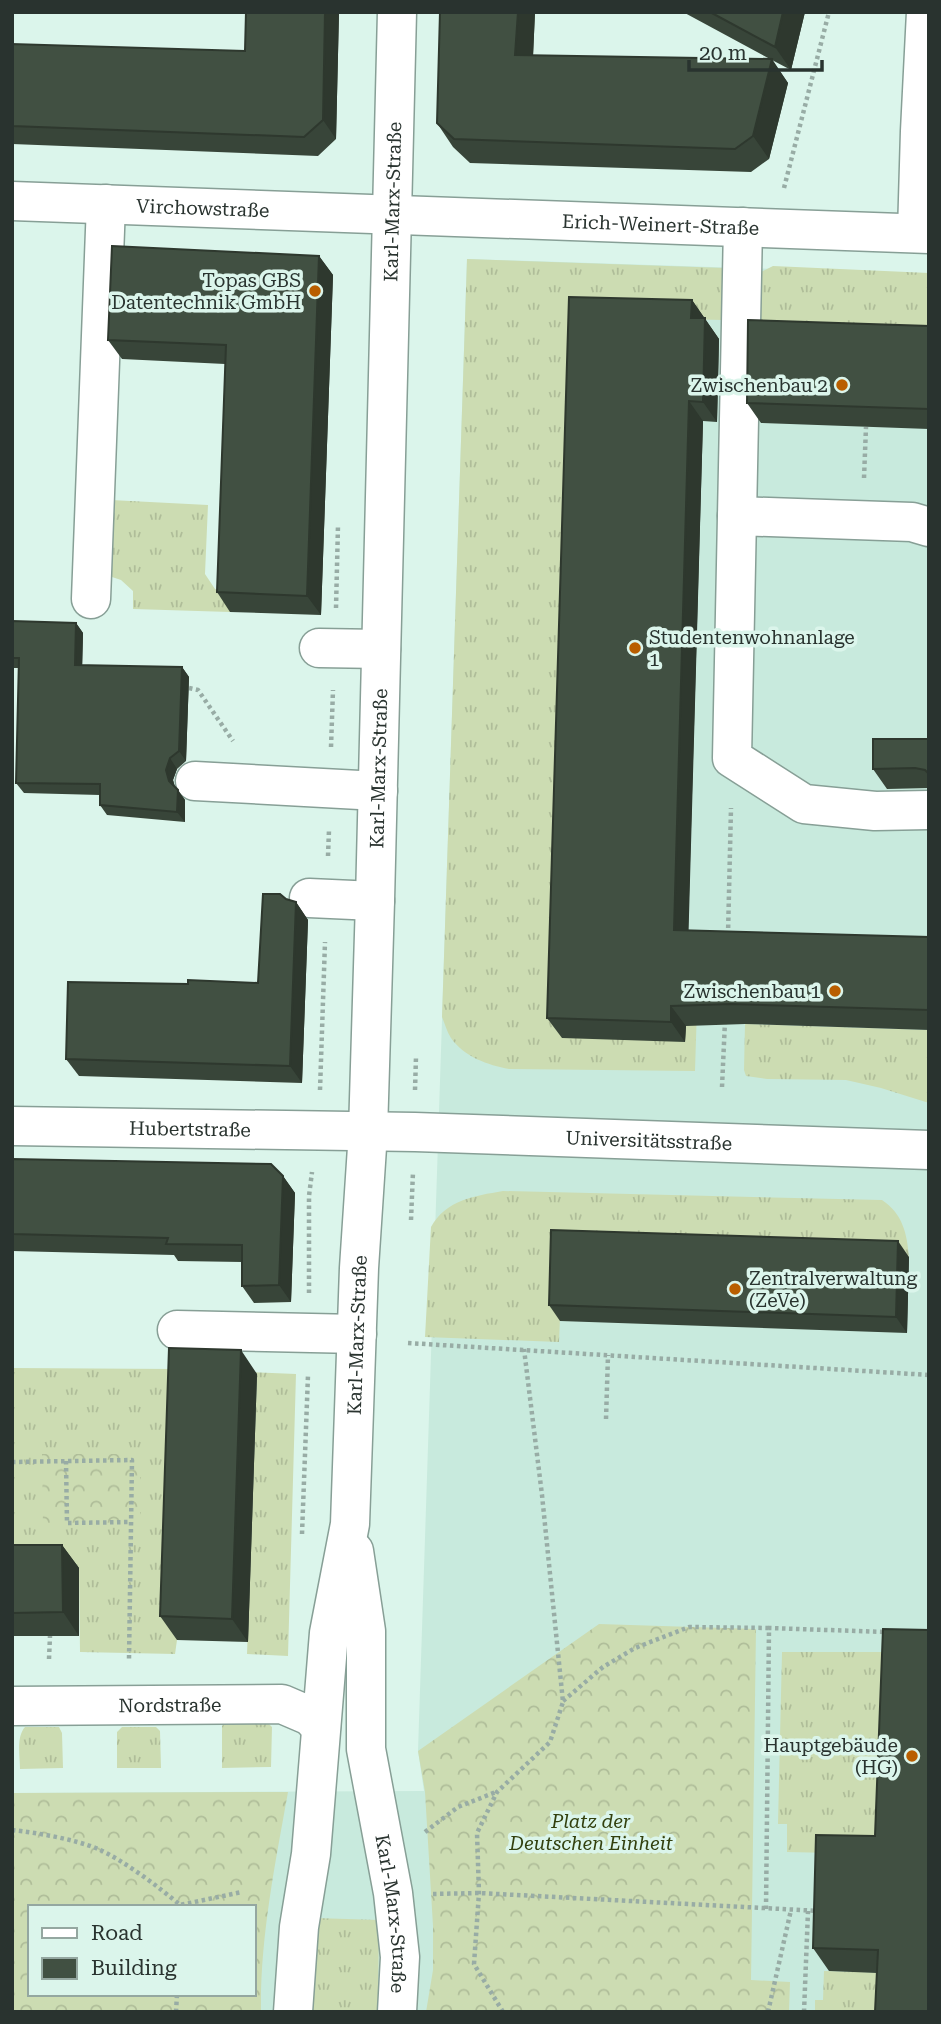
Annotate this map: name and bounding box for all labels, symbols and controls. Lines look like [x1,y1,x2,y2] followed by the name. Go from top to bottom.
[689,28,822,72] scale bar
[699,41,747,65] text: 20 m
[379,121,406,282] street label: Karl-Marx-Straße
[136,194,270,222] street label: Virchowstraße
[562,209,760,239] street label: Erich-Weinert-Straße
[111,269,301,314] place label: Topas GBS Datentechnik GmbH
[307,283,323,299] marker: Topas GBS Datentechnik GmbH
[691,374,828,397] place label: Zwischenbau 2
[834,377,850,393] marker: Zwischenbau 2
[649,626,855,671] place label: Studentenwohnanlage 1
[627,640,643,656] marker: Studentenwohnanlage 1
[365,688,392,849] street label: Karl-Marx-Straße
[684,980,821,1003] place label: Zwischenbau 1
[827,983,843,999] marker: Zwischenbau 1
[129,1116,251,1141] street label: Hubertstraße
[565,1126,732,1155] street label: Universitätsstraße
[342,1254,371,1416] street label: Karl-Marx-Straße
[749,1267,918,1312] place label: Zentralverwaltung (ZeVe)
[727,1281,743,1297] marker: Zentralverwaltung (ZeVe)
[118,1693,222,1717] street label: Nordstraße
[764,1734,898,1779] place label: Hauptgebäude (HG)
[904,1748,920,1764] marker: Hauptgebäude (HG)
[508,1810,673,1855] park label: Platz der Deutschen Einheit
[371,1832,412,1994] street label: Karl-Marx-Straße
[28,1905,256,1996] legend
[91,1921,143,1945] text: Road
[91,1956,177,1980] text: Building

